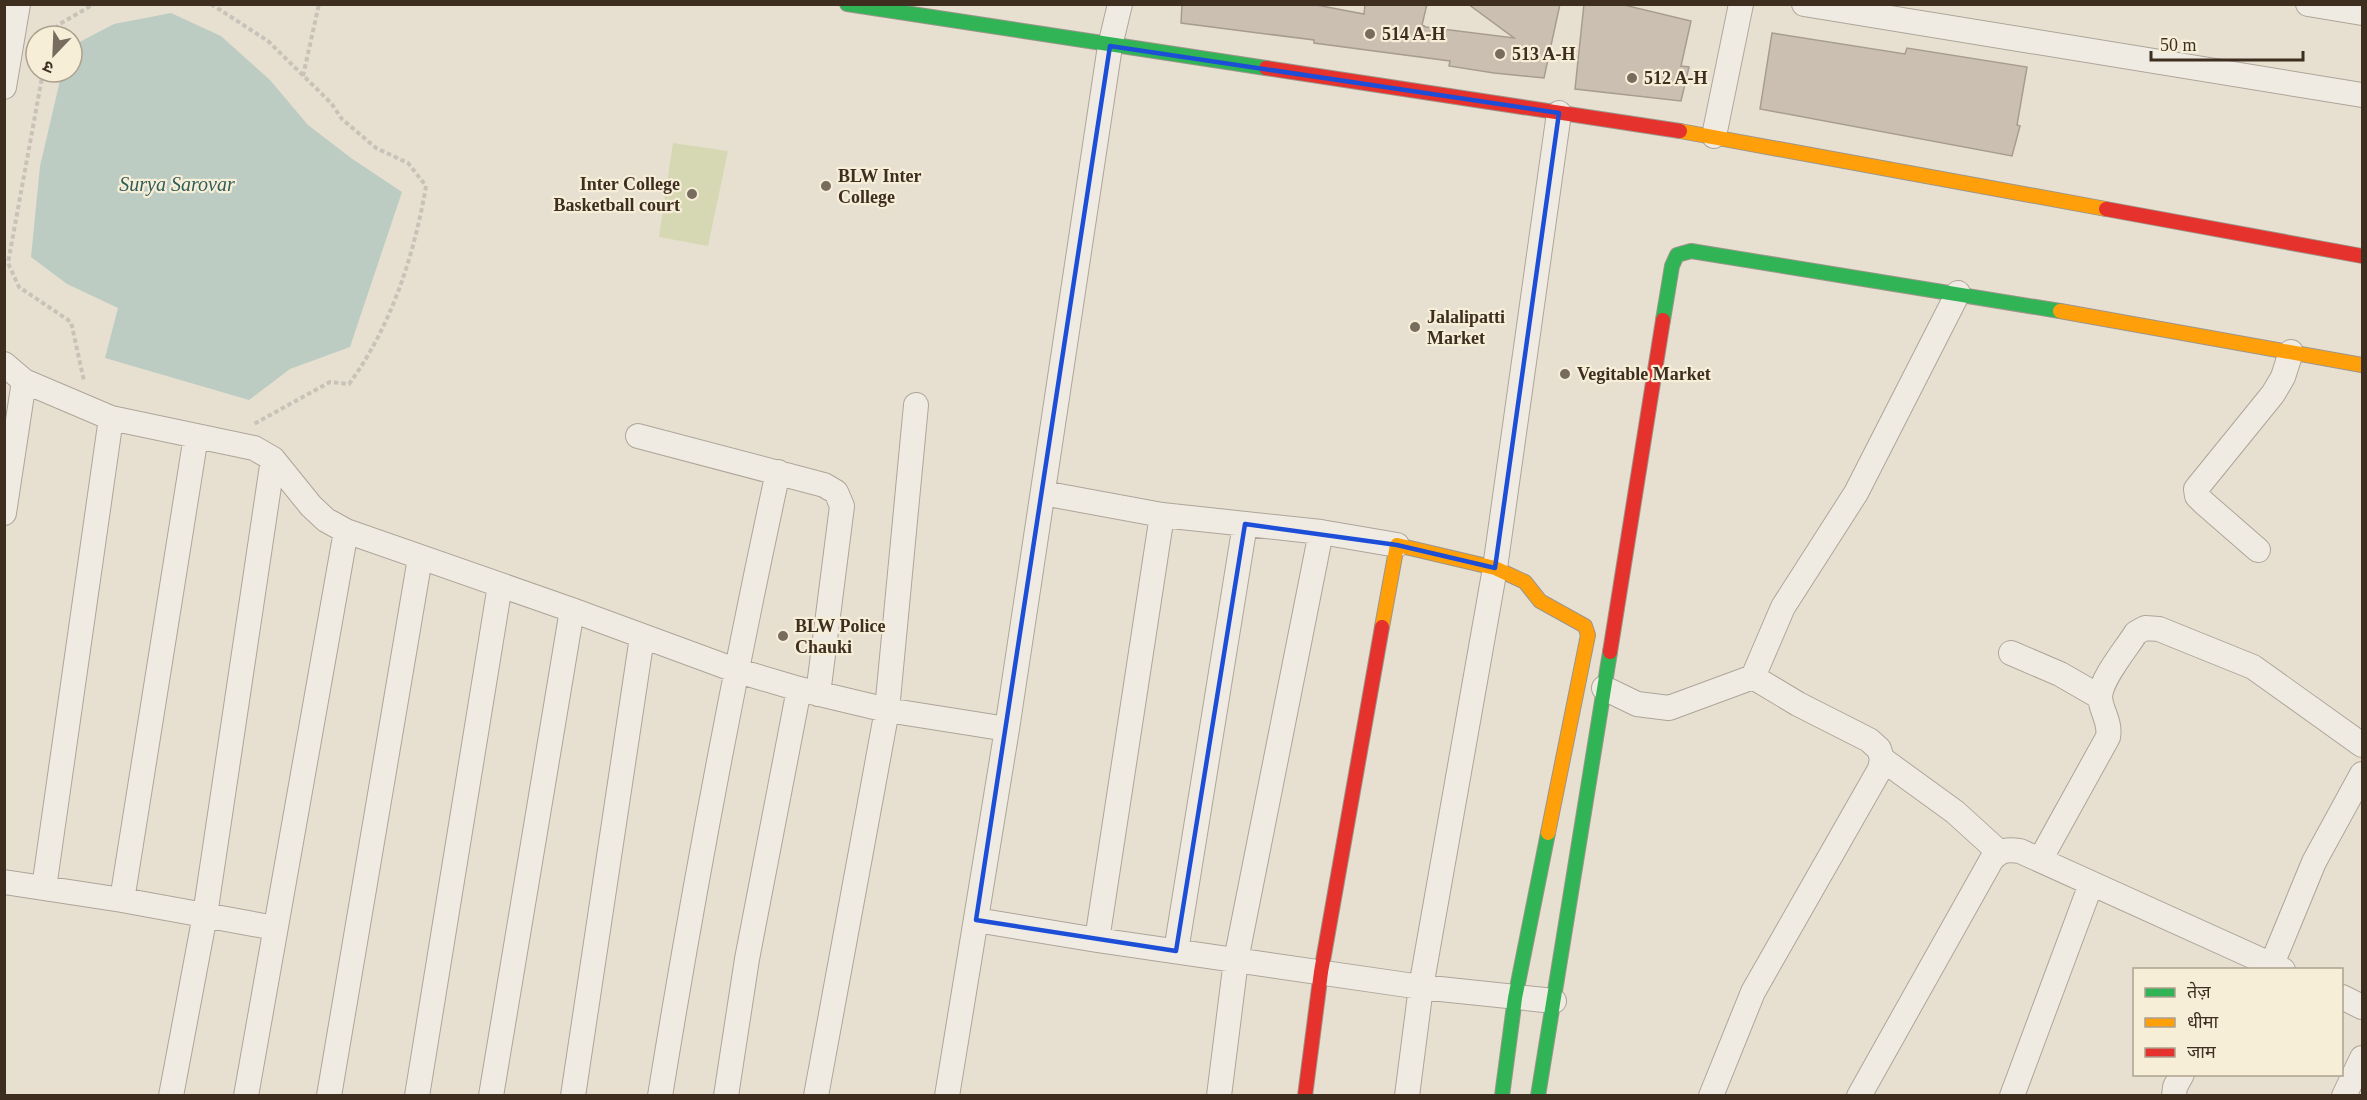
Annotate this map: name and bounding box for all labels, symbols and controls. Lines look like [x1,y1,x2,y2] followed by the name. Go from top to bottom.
[24,24,84,84] north arrow
[1382,24,1446,44] place label: 514 A-H
[2151,24,2302,62] scale bar
[1363,27,1377,41] marker: 514 A-H
[2160,35,2197,55] text: 50 m
[1512,44,1576,64] place label: 513 A-H
[1493,47,1507,61] marker: 513 A-H
[40,57,56,77] text: उ
[1644,68,1708,88] place label: 512 A-H
[1625,71,1639,85] marker: 512 A-H
[838,166,922,207] place label: BLW Inter College
[119,173,235,196] water label: Surya Sarovar
[553,174,680,215] place label: Inter College Basketball court
[819,179,833,193] marker: BLW Inter College
[685,187,699,201] marker: Inter College Basketball court
[1427,307,1505,348] place label: Jalalipatti Market
[1408,320,1422,334] marker: Jalalipatti Market
[1577,364,1711,384] place label: Vegitable Market
[1558,367,1572,381] marker: Vegitable Market
[795,616,886,657] place label: BLW Police Chauki
[776,629,790,643] marker: BLW Police Chauki
[2133,968,2343,1076] legend
[2187,981,2211,1002] text: तेज़
[2187,1012,2218,1032] text: धीमा
[2187,1042,2217,1062] text: जाम

